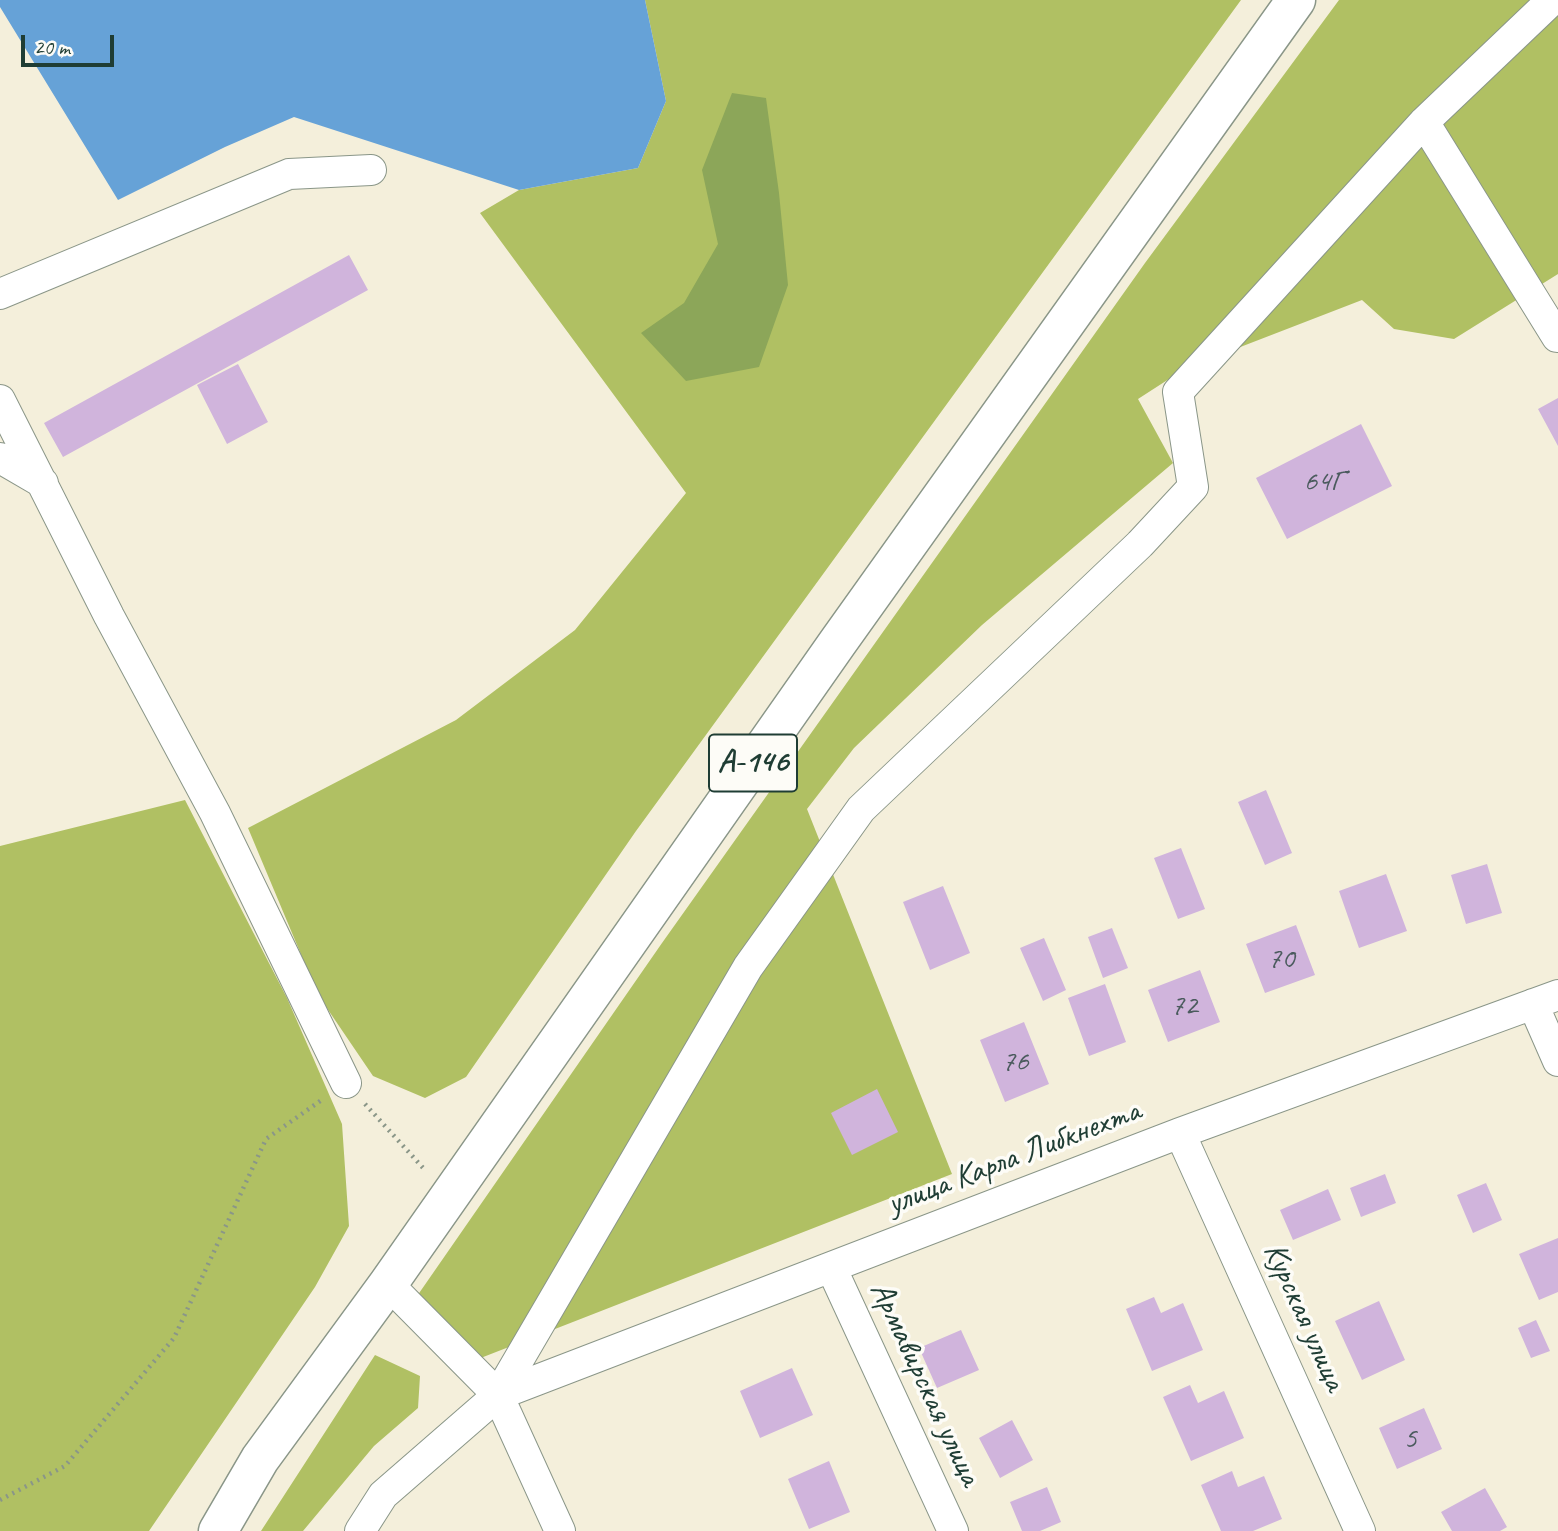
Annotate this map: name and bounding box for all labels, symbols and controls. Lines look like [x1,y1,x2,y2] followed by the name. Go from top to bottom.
[24,21,117,65] scale bar
[34,34,70,60] text: 20 m
[1304,464,1344,500] house number: 64Г
[709,734,797,792] road number: А-146
[1268,941,1294,977] house number: 70
[1171,988,1197,1024] house number: 72
[1002,1044,1028,1080] house number: 76
[882,1092,1146,1224] street label: улица Карла Либкнехта
[1254,1237,1354,1397] street label: Курская улица
[860,1276,990,1492] street label: Армавирская улица
[1403,1421,1417,1457] house number: 5

